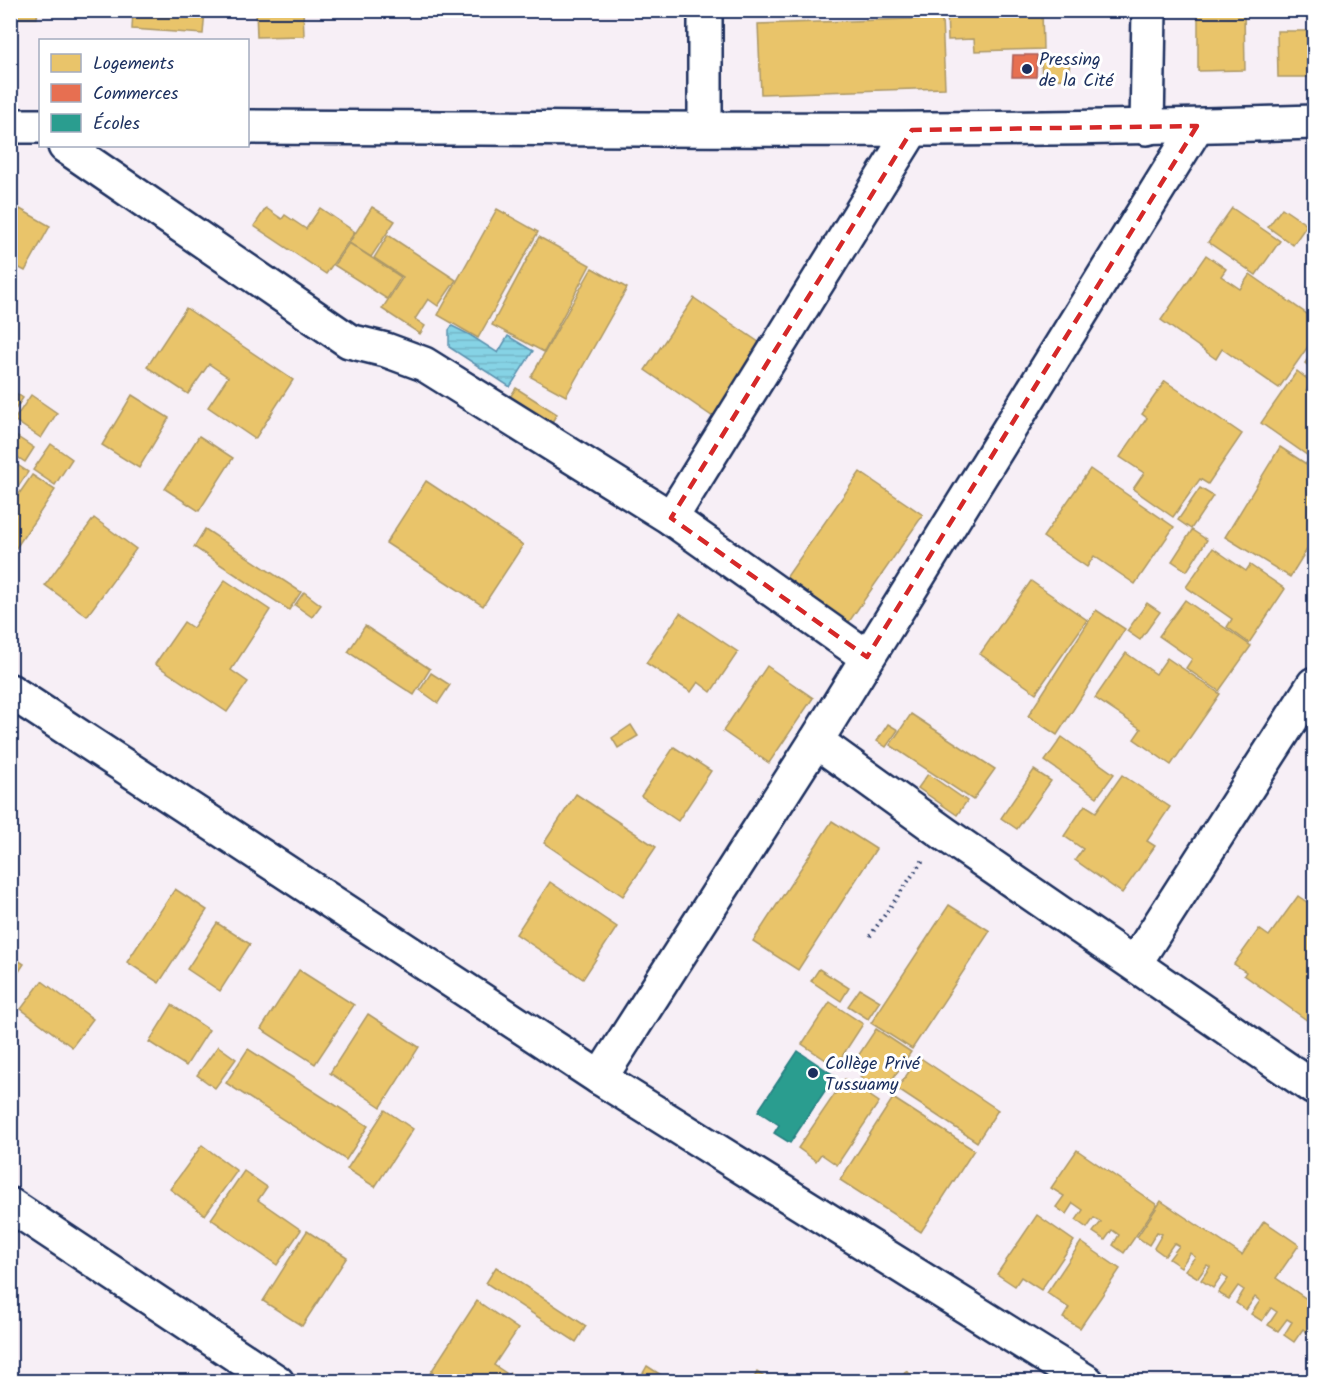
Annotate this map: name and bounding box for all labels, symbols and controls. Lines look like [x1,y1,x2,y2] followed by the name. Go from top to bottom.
[39,39,249,147] legend
[1039,46,1114,96] place label: Pressing de la Cité
[93,50,175,79] text: Logements
[1020,62,1034,76] marker: Pressing de la Cité
[93,80,179,109] text: Commerces
[93,110,140,139] text: Écoles
[825,1050,921,1100] place label: Collège Privé Tussuamy
[806,1066,820,1080] marker: Collège Privé Tussuamy

